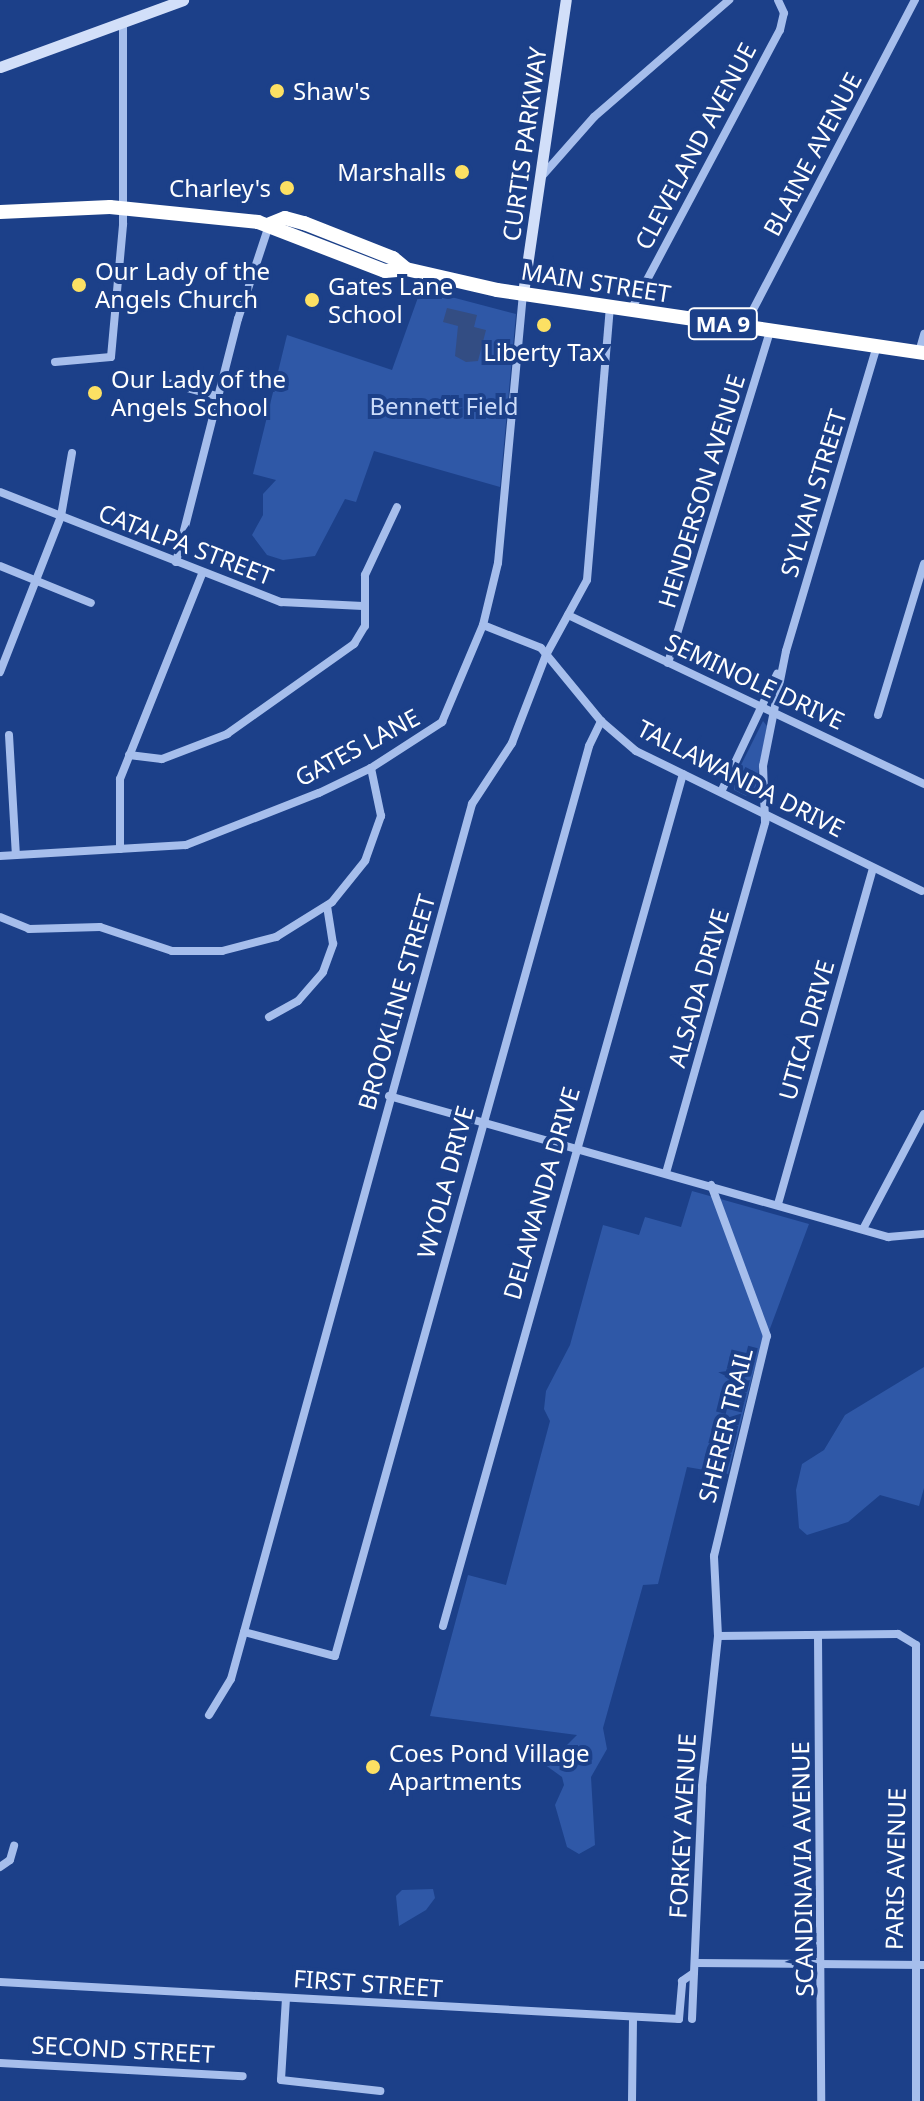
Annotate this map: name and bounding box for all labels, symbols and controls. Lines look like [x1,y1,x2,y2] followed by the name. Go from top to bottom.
[628,38,762,254] street label: CLEVELAND AVENUE
[496,45,552,243] street label: CURTIS PARKWAY
[757,67,867,241] street label: BLAINE AVENUE
[293,77,370,105] place label: Shaw's
[268,82,286,100] marker: Shaw's
[337,158,446,186] place label: Marshalls
[453,163,471,181] marker: Marshalls
[169,174,271,202] place label: Charley's
[278,179,296,197] marker: Charley's
[519,256,673,308] street label: MAIN STREET
[95,257,270,313] place label: Our Lady of the Angels Church
[328,272,453,328] place label: Gates Lane School
[70,276,88,294] marker: Our Lady of the Angels Church
[303,291,321,309] marker: Gates Lane School
[687,306,759,342] road number: MA 9
[535,316,553,334] marker: Liberty Tax
[483,338,605,366] place label: Liberty Tax
[111,365,286,421] place label: Our Lady of the Angels School
[652,371,750,611] street label: HENDERSON AVENUE
[86,384,104,402] marker: Our Lady of the Angels School
[369,392,519,420] park label: Bennett Field
[774,406,852,580] street label: SYLVAN STREET
[95,497,277,591] street label: CATALPA STREET
[661,627,849,735] street label: SEMINOLE DRIVE
[290,702,424,792] street label: GATES LANE
[633,713,849,843] street label: TALLAWANDA DRIVE
[351,891,441,1113] street label: BROOKLINE STREET
[662,906,734,1070] street label: ALSADA DRIVE
[772,957,840,1103] street label: UTICA DRIVE
[497,1083,585,1303] street label: DELAWANDA DRIVE
[411,1103,479,1261] street label: WYOLA DRIVE
[692,1345,758,1505] street label: SHERER TRAIL
[663,1733,701,1919] street label: FORKEY AVENUE
[389,1739,590,1795] place label: Coes Pond Village Apartments
[785,1741,819,1997] street label: SCANDINAVIA AVENUE
[364,1758,382,1776] marker: Coes Pond Village Apartments
[879,1788,911,1950] street label: PARIS AVENUE
[292,1963,444,2003] street label: FIRST STREET
[31,2030,215,2068] street label: SECOND STREET

